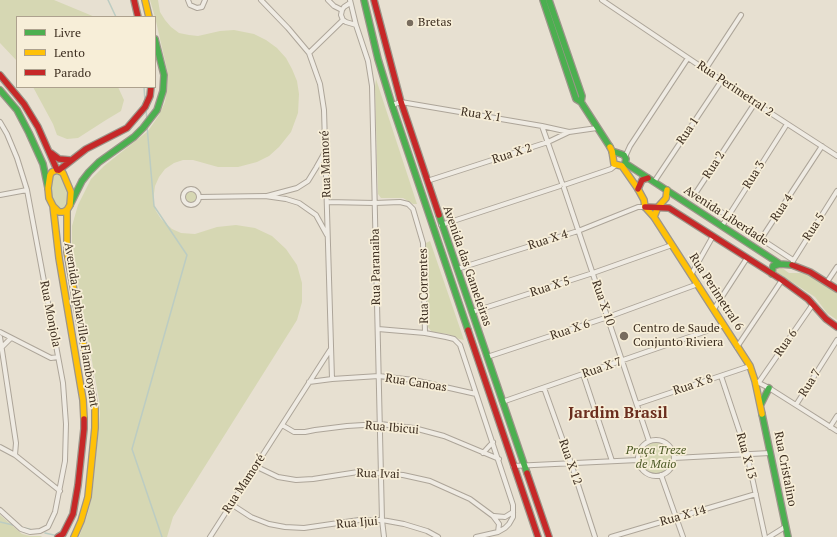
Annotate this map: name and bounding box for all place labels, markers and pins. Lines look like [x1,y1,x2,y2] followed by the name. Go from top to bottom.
[418,16,452,30] place label: Bretas
[405,18,415,28] marker: Bretas
[633,322,723,350] place label: Centro de Saude Conjunto Riviera
[618,330,630,342] marker: Centro de Saude Conjunto Riviera

